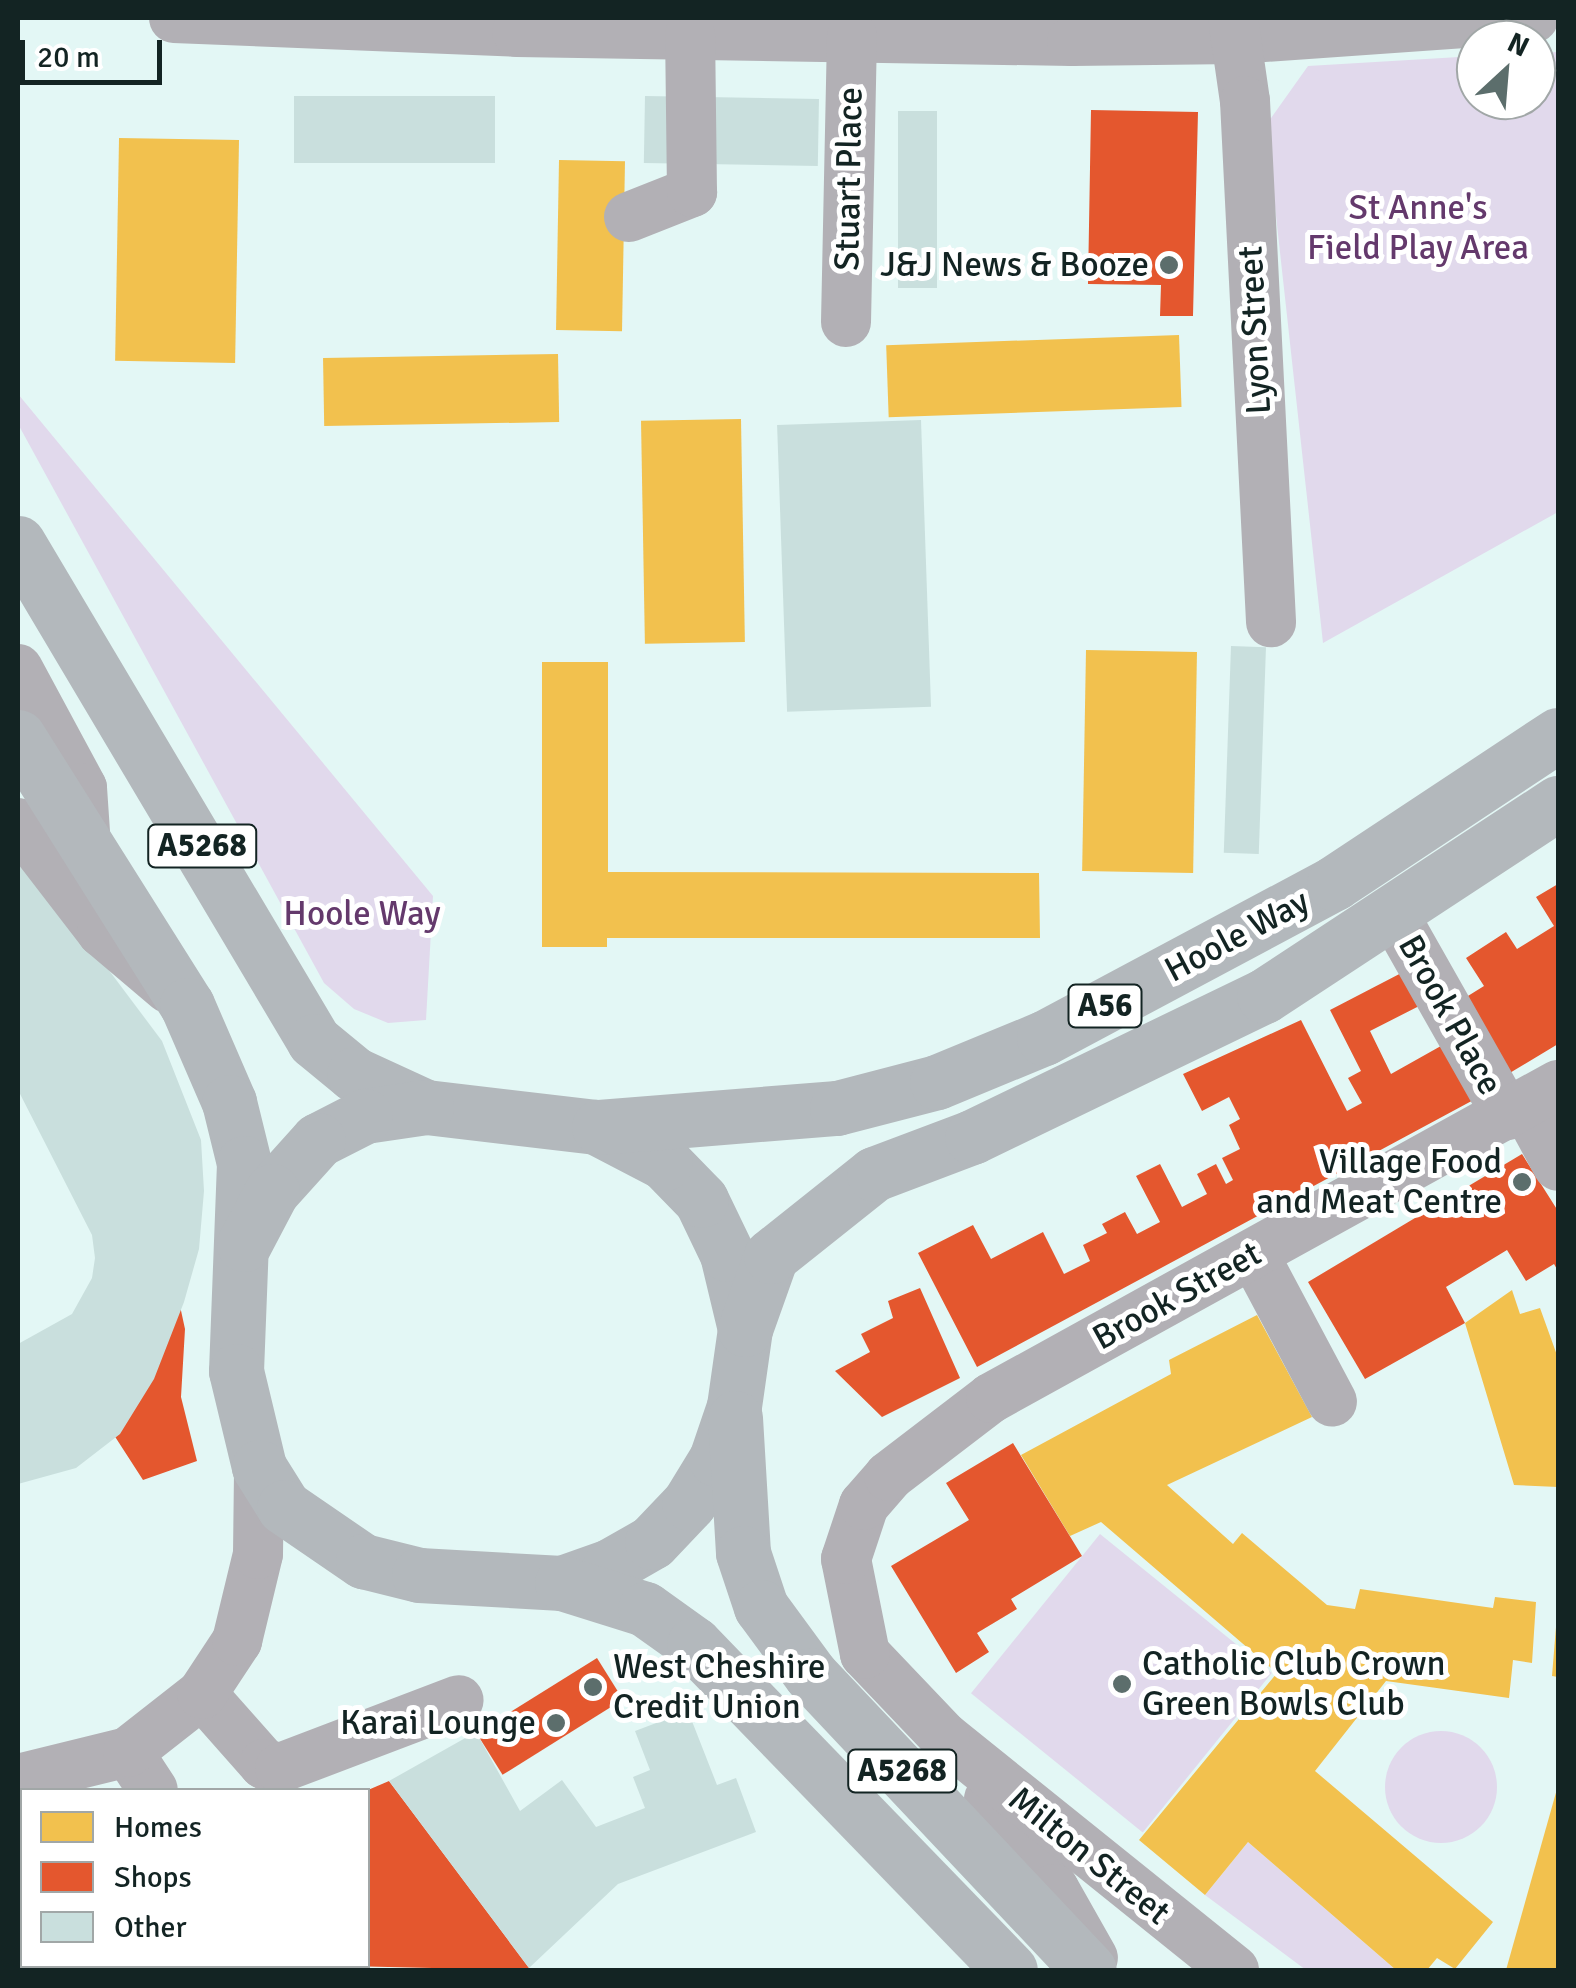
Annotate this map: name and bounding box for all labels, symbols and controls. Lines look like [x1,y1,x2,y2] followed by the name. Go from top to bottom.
[25,20,168,82] scale bar
[1456,20,1556,120] north arrow
[1502,25,1534,64] text: N
[37,39,100,76] text: 20 m
[826,87,872,271] street label: Stuart Place
[1307,187,1529,269] park label: St Anne's Field Play Area
[880,244,1149,286] place label: J&J News & Booze
[1230,245,1280,415] street label: Lyon Street
[1158,254,1180,276] marker: J&J News & Booze
[147,819,257,873] road number: A5268
[1158,881,1316,991] street label: Hoole Way
[283,893,441,935] park label: Hoole Way
[1389,928,1511,1102] street label: Brook Place
[1068,979,1142,1033] road number: A56
[1256,1141,1502,1223] place label: Village Food and Meat Centre
[1511,1171,1533,1193] marker: Village Food and Meat Centre
[1086,1233,1268,1359] street label: Brook Street
[1142,1643,1446,1725] place label: Catholic Club Crown Green Bowls Club
[613,1646,825,1728] place label: West Cheshire Credit Union
[1111,1673,1133,1695] marker: Catholic Club Crown Green Bowls Club
[582,1676,604,1698] marker: West Cheshire Credit Union
[340,1702,536,1744] place label: Karai Lounge
[545,1712,567,1734] marker: Karai Lounge
[847,1744,957,1798] road number: A5268
[1000,1778,1178,1934] street label: Milton Street
[20,1788,370,1968] legend
[114,1809,202,1846] text: Homes
[114,1859,192,1896] text: Shops
[114,1909,187,1946] text: Other

